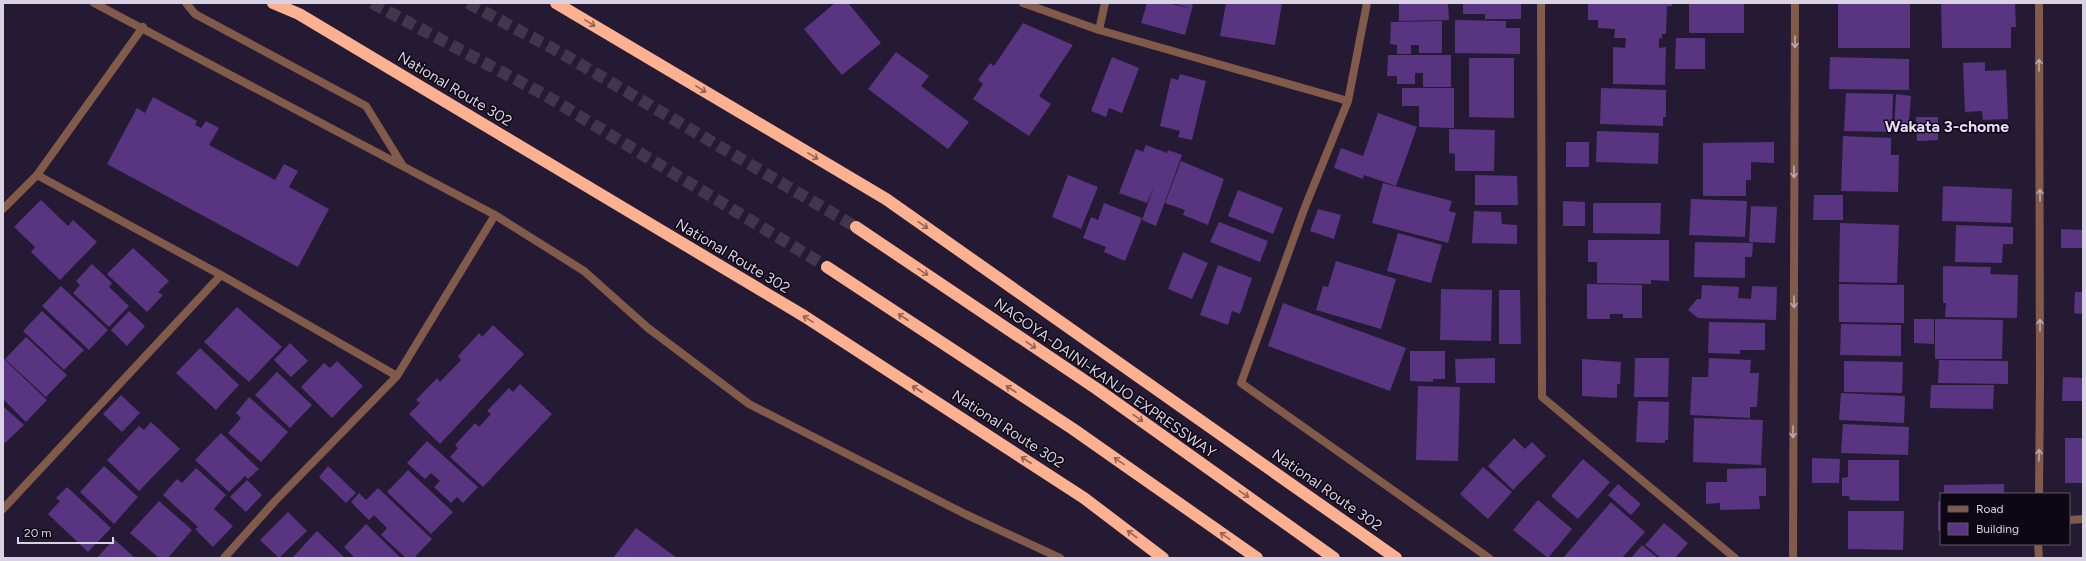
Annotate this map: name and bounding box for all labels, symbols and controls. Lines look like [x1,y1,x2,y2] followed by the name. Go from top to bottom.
[584,19,596,27] one-way arrow
[1791,35,1798,48] one-way arrow
[395,48,515,130] street label: National Route 302
[2035,59,2043,72] one-way arrow
[695,86,707,94] one-way arrow
[1885,117,2009,136] district label: Wakata 3-chome
[807,152,819,160] one-way arrow
[1790,165,1798,178] one-way arrow
[2036,189,2044,202] one-way arrow
[673,215,793,297] street label: National Route 302
[917,221,928,229] one-way arrow
[917,268,928,276] one-way arrow
[991,294,1219,462] street label: NAGOYA-DAINI-KANJO EXPRESSWAY
[1790,295,1798,308] one-way arrow
[897,313,908,321] one-way arrow
[802,315,813,323] one-way arrow
[2036,319,2044,332] one-way arrow
[1025,341,1036,349] one-way arrow
[1005,384,1017,392] one-way arrow
[911,385,923,393] one-way arrow
[948,386,1068,472] street label: National Route 302
[1132,414,1143,422] one-way arrow
[1789,425,1797,438] one-way arrow
[1268,445,1386,535] street label: National Route 302
[2035,449,2043,462] one-way arrow
[1021,456,1032,464] one-way arrow
[1113,457,1124,465] one-way arrow
[1238,490,1249,498] one-way arrow
[1940,493,2070,545] legend
[1976,502,2004,516] text: Road
[18,519,113,545] scale bar
[1976,522,2019,536] text: Building
[24,526,52,540] text: 20 m
[1127,530,1138,539] one-way arrow
[1220,532,1231,540] one-way arrow

